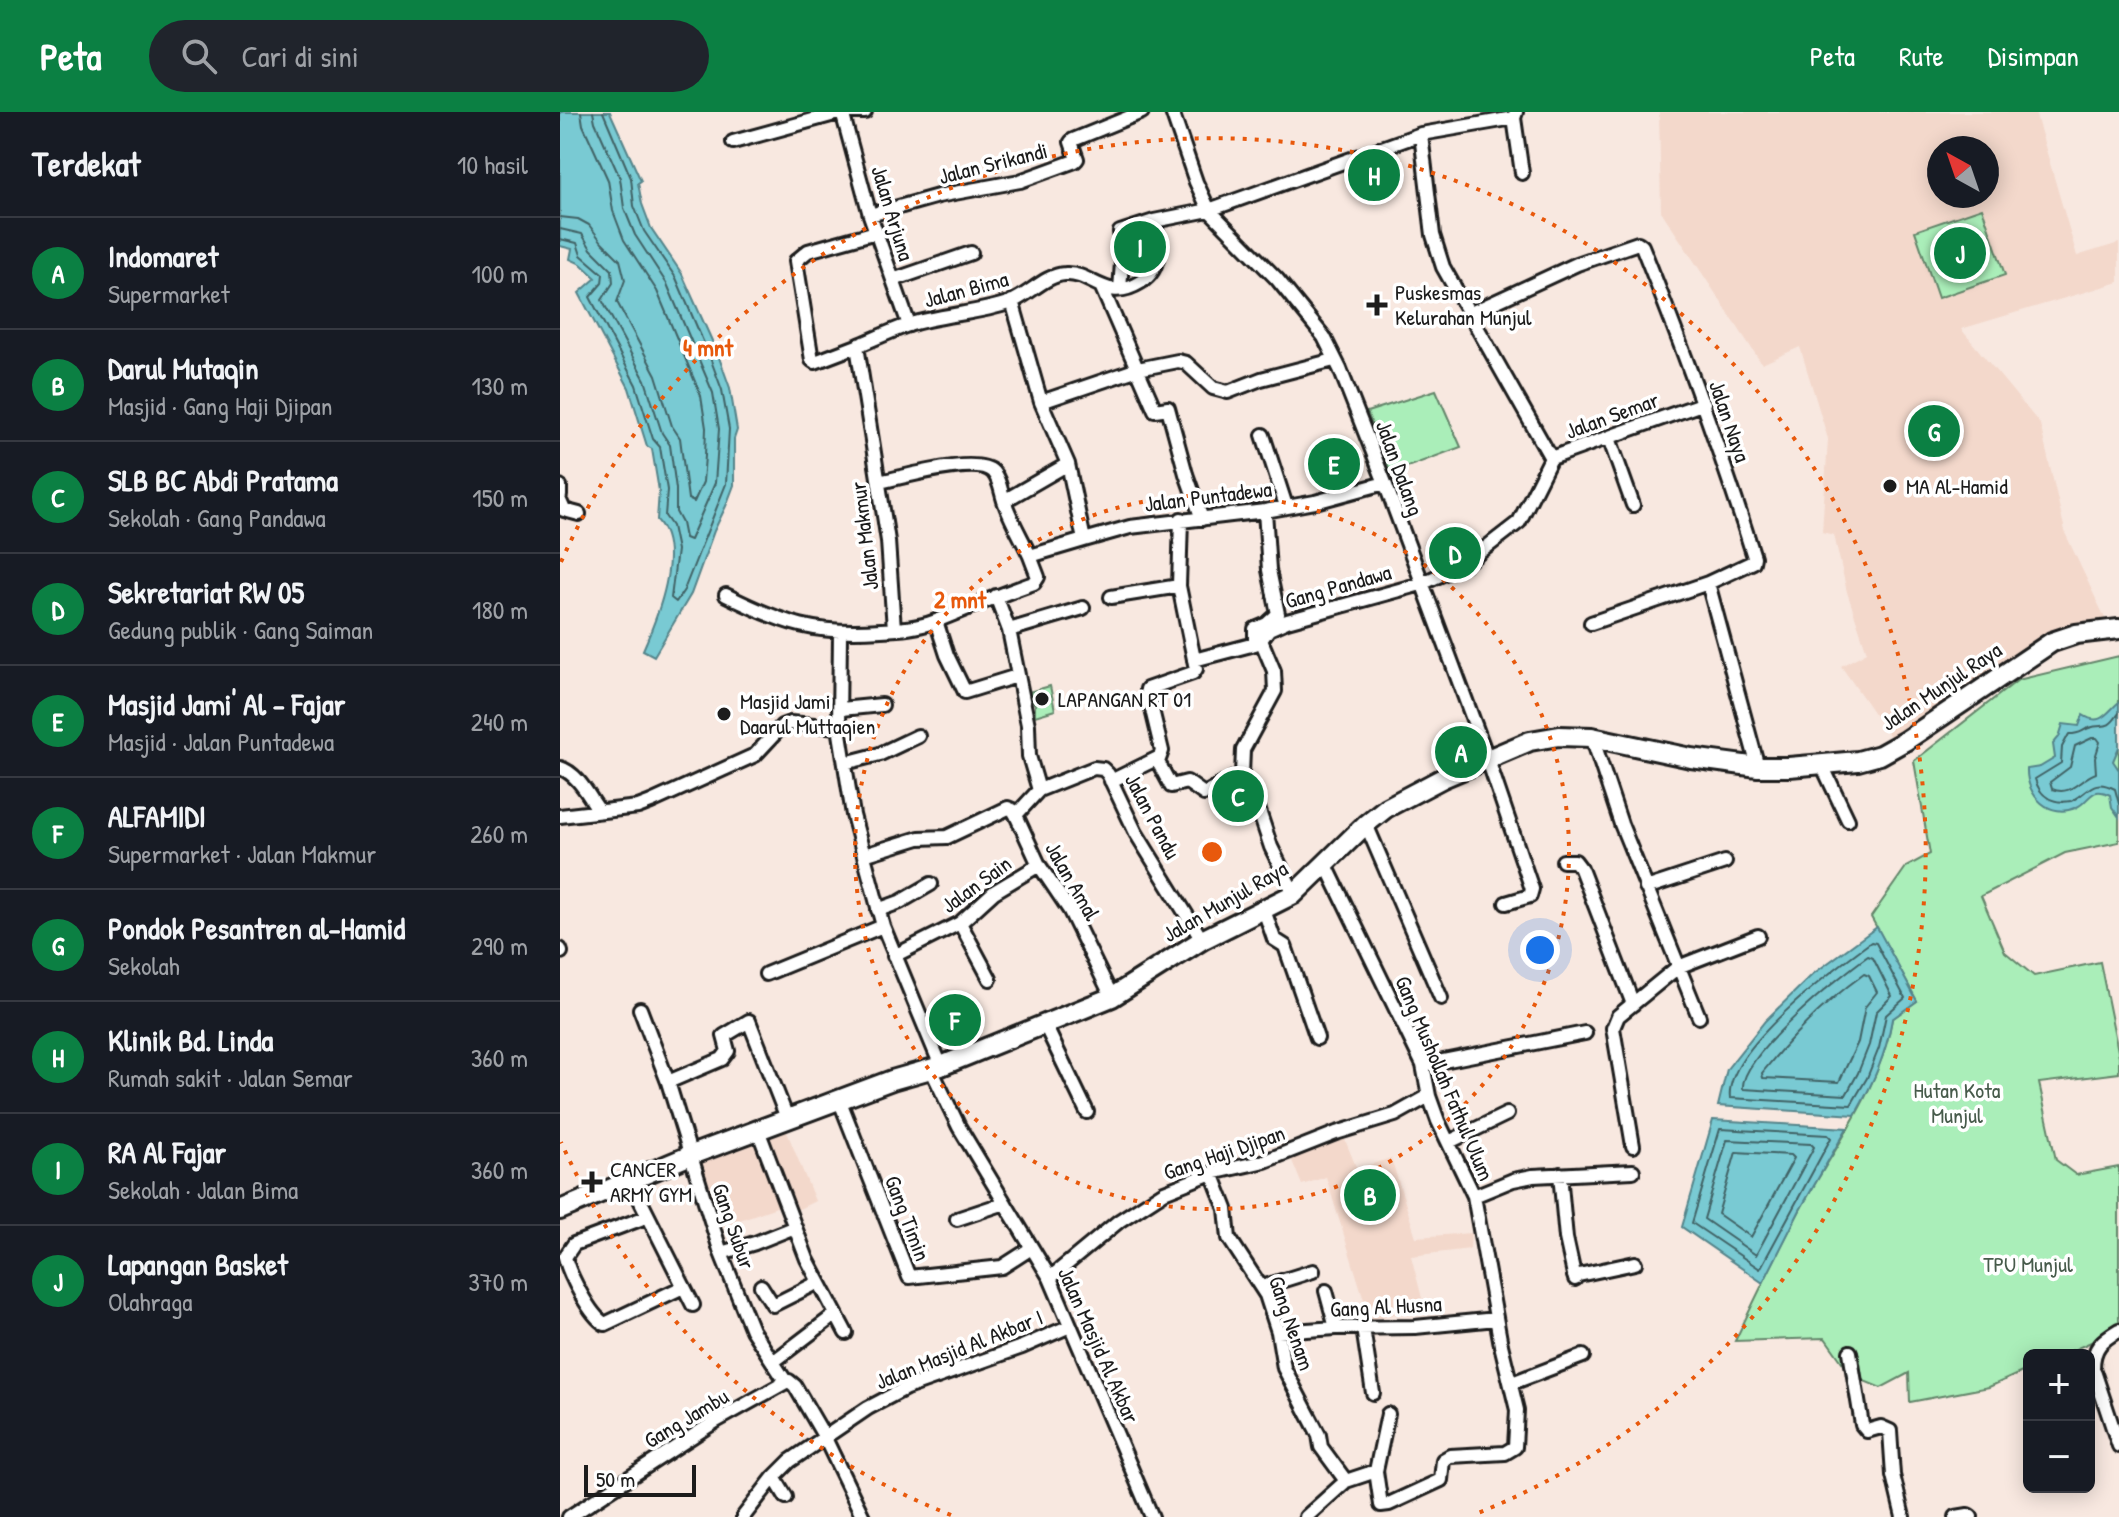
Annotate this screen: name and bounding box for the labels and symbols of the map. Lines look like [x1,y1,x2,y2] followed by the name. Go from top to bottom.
[936,135,1050,191] street label: Jalan Srikandi
[1927,136,1999,208] north arrow
[1348,145,1400,205] pin: H
[864,162,922,265] street label: Jalan Arjuna
[1114,217,1166,277] pin: I
[1934,223,1986,283] pin: J
[921,263,1012,315] street label: Jalan Bima
[1395,277,1532,332] place label: Puskesmas Kelurahan Munjul
[1366,294,1388,316] marker: Puskesmas Kelurahan Munjul
[683,331,734,363] text: 4 mnt
[1702,376,1758,466] street label: Jalan Naya
[1561,384,1663,446] street label: Jalan Semar
[1908,401,1960,461] pin: G
[1369,416,1431,520] street label: Jalan Dalang
[1308,434,1360,494] pin: E
[1906,471,2008,501] place label: MA Al-Hamid
[1143,473,1274,519] street label: Jalan Puntadewa
[1881,477,1899,495] marker: MA Al-Hamid
[842,479,886,592] street label: Jalan Makmur
[1429,523,1481,583] pin: D
[1281,556,1395,615] street label: Gang Pandawa
[934,583,987,615] text: 2 mnt
[1875,634,2008,737] street label: Jalan Munjul Raya
[1058,684,1191,714] place label: LAPANGAN RT 01
[740,686,875,741] place label: Masjid Jami Daarul Muttaqien
[1033,690,1051,708] marker: LAPANGAN RT 01
[715,705,733,723] marker: Masjid Jami Daarul Muttaqien
[1435,722,1487,782] pin: A
[1212,766,1264,826] pin: C
[1118,768,1188,864] street label: Jalan Pandu
[1038,836,1108,926] street label: Jalan Amal
[1198,838,1226,866] centre of rings
[935,848,1017,920] street label: Jalan Sain
[1157,853,1293,949] street label: Jalan Munjul Raya
[1520,930,1560,970] your location
[1388,971,1502,1185] street label: Gang Mushollah Fathul Ulum
[929,990,981,1050] pin: F
[1914,1075,2001,1130] park label: Hutan Kota Munjul
[1159,1117,1289,1187] street label: Gang Haji Djipan
[610,1154,692,1209] place label: CANCER ARMY GYM
[1344,1165,1396,1225] pin: B
[581,1171,603,1193] marker: CANCER ARMY GYM
[878,1171,938,1265] street label: Gang Timin
[705,1179,763,1274] street label: Gang Subur
[1983,1249,2073,1279] park label: TPU Munjul
[1051,1262,1147,1428] street label: Jalan Masjid Al Akbar
[1262,1272,1322,1374] street label: Gang Nenam
[1329,1288,1443,1324] street label: Gang Al Husna
[871,1302,1047,1396] street label: Jalan Masjid Al Akbar I
[638,1381,734,1455] street label: Gang Jambu
[584,1461,696,1497] scale bar

